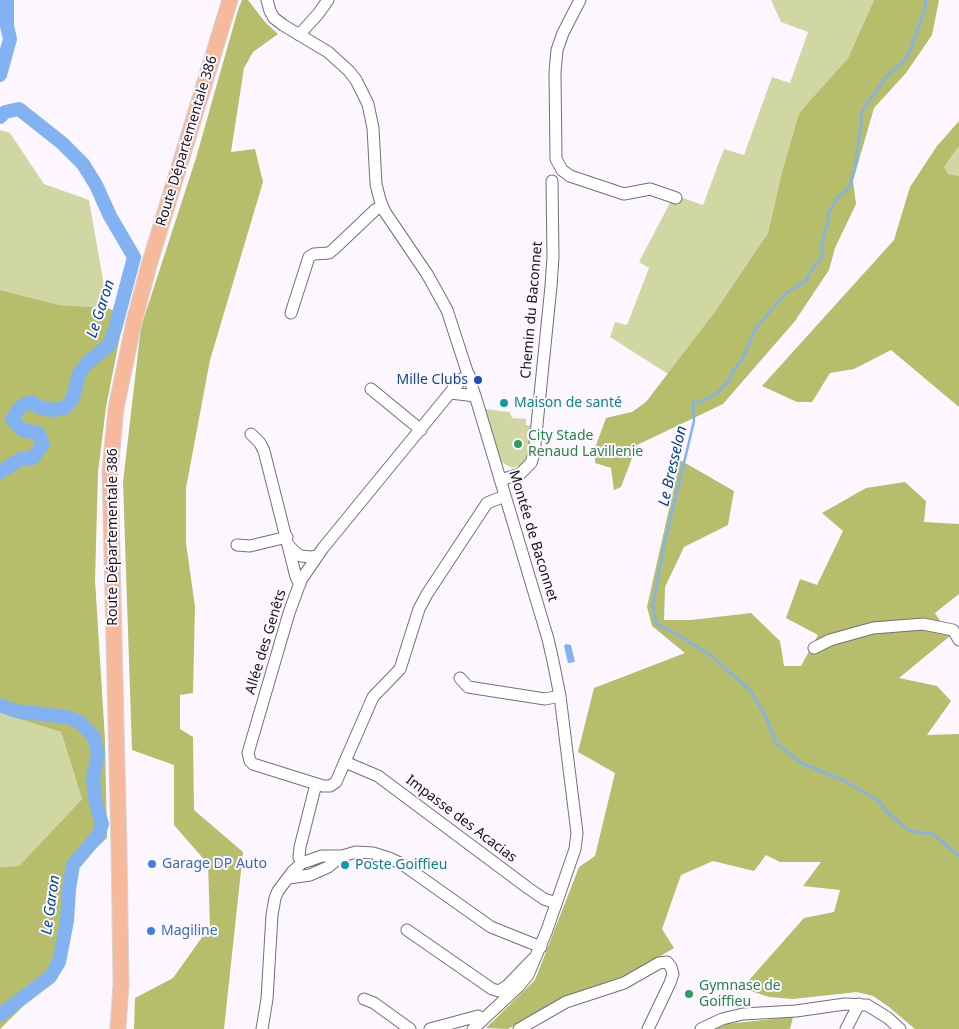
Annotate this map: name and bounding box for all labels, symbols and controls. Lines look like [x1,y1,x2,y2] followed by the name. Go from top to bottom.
[153,54,221,228] street label: Route Départementale 386
[518,241,546,379] street label: Chemin du Baconnet
[83,278,119,340] water label: Le Garon
[397,372,468,388] place label: Mille Clubs
[472,374,484,386] marker: Mille Clubs
[514,395,622,411] place label: Maison de santé
[498,397,510,409] marker: Maison de santé
[655,424,691,508] water label: Le Bresselon
[528,428,643,461] place label: City Stade Renaud Lavillenie
[512,438,524,450] marker: City Stade Renaud Lavillenie
[105,448,121,626] street label: Route Départementale 386
[505,468,561,604] street label: Montée de Baconnet
[242,587,290,697] street label: Allée des Genêts
[402,772,520,866] street label: Impasse des Acacias
[162,856,267,872] place label: Garage DP Auto
[355,857,447,873] place label: Poste Goiffieu
[146,858,158,870] marker: Garage DP Auto
[339,859,351,871] marker: Poste Goiffieu
[38,874,64,936] water label: Le Garon
[161,923,218,939] place label: Magiline
[145,925,157,937] marker: Magiline
[699,978,781,1010] place label: Gymnase de Goiffieu
[683,988,695,1000] marker: Gymnase de Goiffieu

